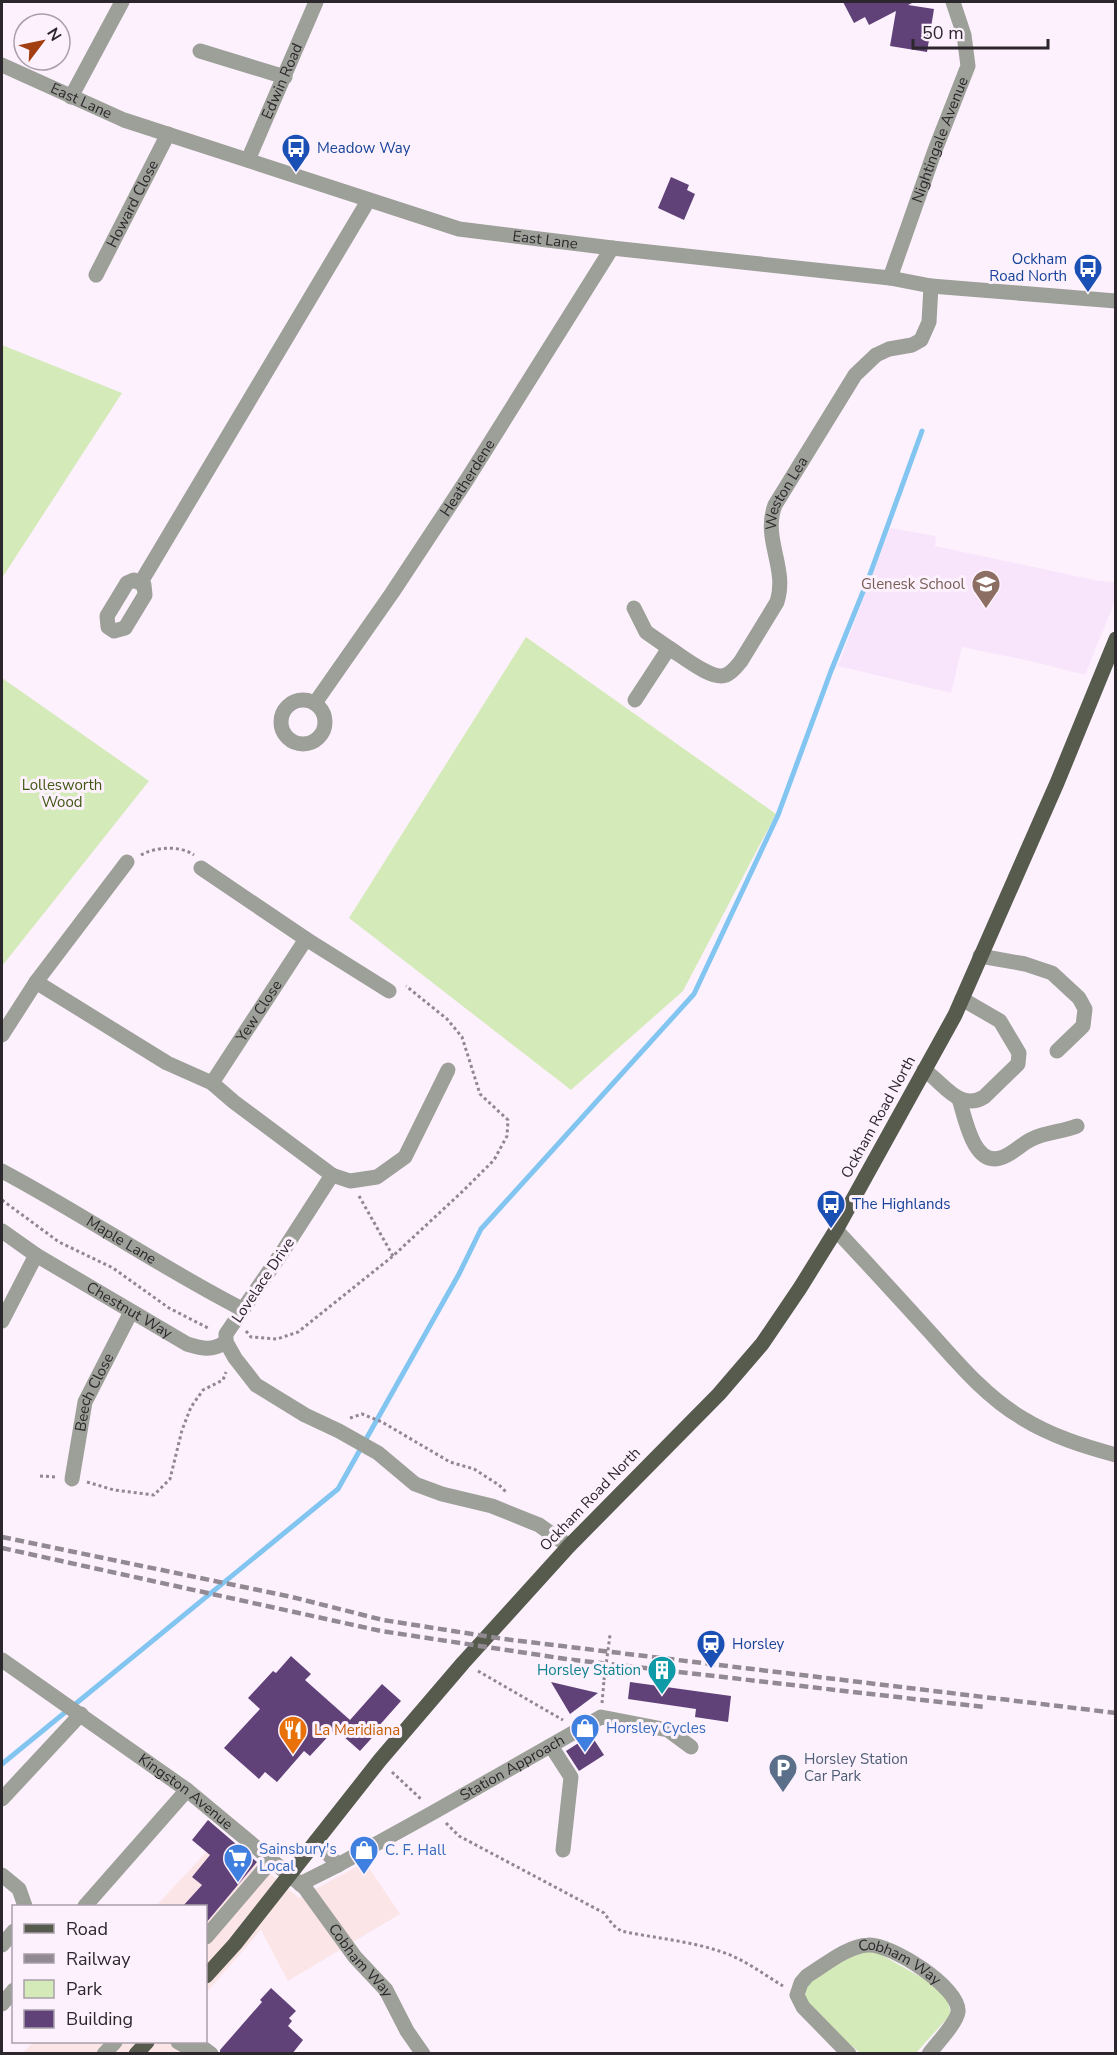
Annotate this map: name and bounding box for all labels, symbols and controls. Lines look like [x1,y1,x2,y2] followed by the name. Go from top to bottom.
[12,12,72,72] north arrow
[913,12,1048,50] scale bar
[922,21,964,45] text: 50 m
[41,24,66,45] text: N
[257,40,307,122] street label: Edwin Road
[907,74,973,205] street label: Nightingale Avenue
[47,78,115,123] street label: East Lane
[280,132,312,174] bus stop icon: Meadow Way
[317,138,411,158] place label: Meadow Way
[102,156,163,251] street label: Howard Close
[512,226,579,254] street label: East Lane
[989,249,1067,286] place label: Ockham Road North
[1072,252,1104,294] bus stop icon: Ockham Road North
[435,436,500,520] street label: Heatherdene
[761,453,812,531] street label: Weston Lea
[970,568,1002,610] school or university icon: Glenesk School
[861,574,966,594] place label: Glenesk School
[22,775,102,812] park label: Lollesworth Wood
[231,976,287,1047] street label: Yew Close
[836,1052,920,1182] street label: Ockham Road North
[815,1188,847,1230] bus stop icon: The Highlands
[852,1194,950,1214] place label: The Highlands
[83,1211,160,1269] street label: Maple Lane
[227,1234,299,1326] street label: Lovelace Drive
[83,1277,176,1343] street label: Chestnut Way
[70,1350,118,1433] street label: Beech Close
[535,1443,645,1555] street label: Ockham Road North
[695,1628,727,1670] station icon: Horsley
[732,1634,785,1654] place label: Horsley
[646,1654,678,1696] building icon: Horsley Station
[537,1660,641,1680] place label: Horsley Station
[569,1712,601,1754] shop icon: Horsley Cycles
[277,1714,309,1756] restaurant icon: La Meridiana
[606,1718,706,1738] place label: Horsley Cycles
[314,1720,400,1740] place label: La Meridiana
[456,1730,568,1805] street label: Station Approach
[134,1749,237,1834] street label: Kingston Avenue
[804,1749,908,1786] place label: Horsley Station Car Park
[767,1752,799,1794] parking icon: Horsley Station Car Park
[348,1834,380,1876] shop icon: C. F. Hall
[259,1839,337,1876] place label: Sainsbury's Local
[385,1840,446,1860] place label: C. F. Hall
[222,1842,254,1884] supermarket icon: Sainsbury's Local
[12,1905,207,2043] legend
[66,1917,108,1941] text: Road
[324,1919,398,2001] street label: Cobham Way
[857,1935,946,1990] street label: Cobham Way
[66,1947,131,1971] text: Railway
[66,1977,103,2001] text: Park
[66,2007,133,2031] text: Building

